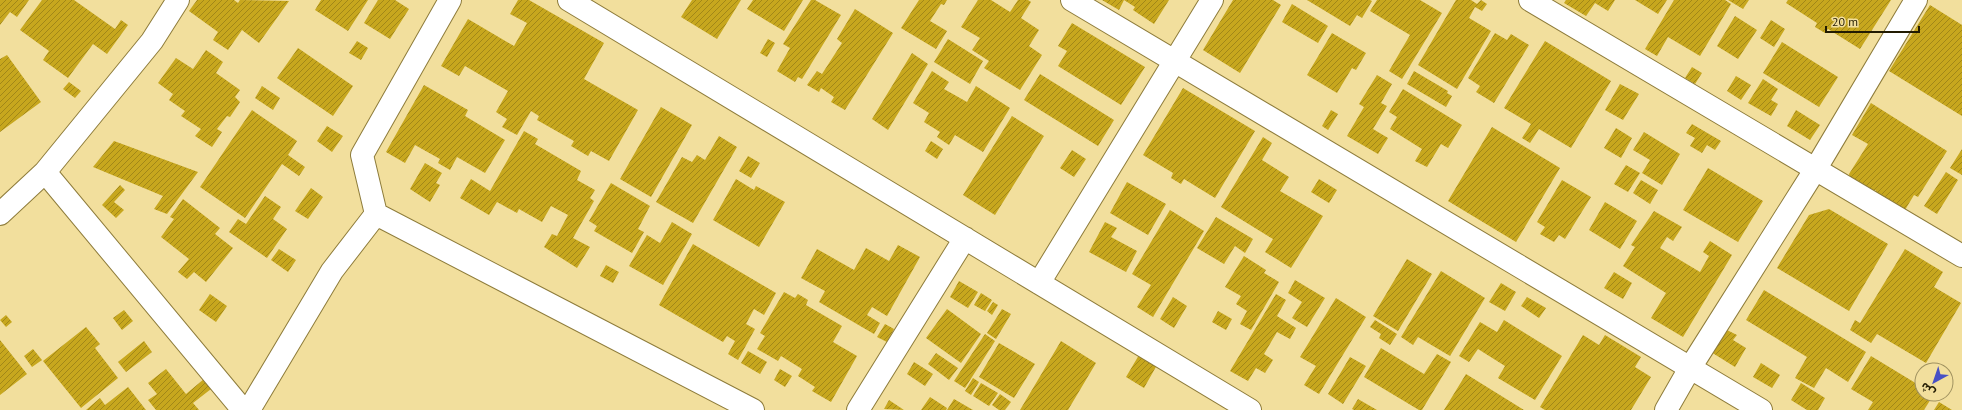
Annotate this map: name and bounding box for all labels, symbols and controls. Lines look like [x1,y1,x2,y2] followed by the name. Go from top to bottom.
[1826,8,1919,34] scale bar
[1832,14,1858,29] text: 20 m
[1914,362,1954,402] north arrow
[1917,379,1938,400] text: ش

